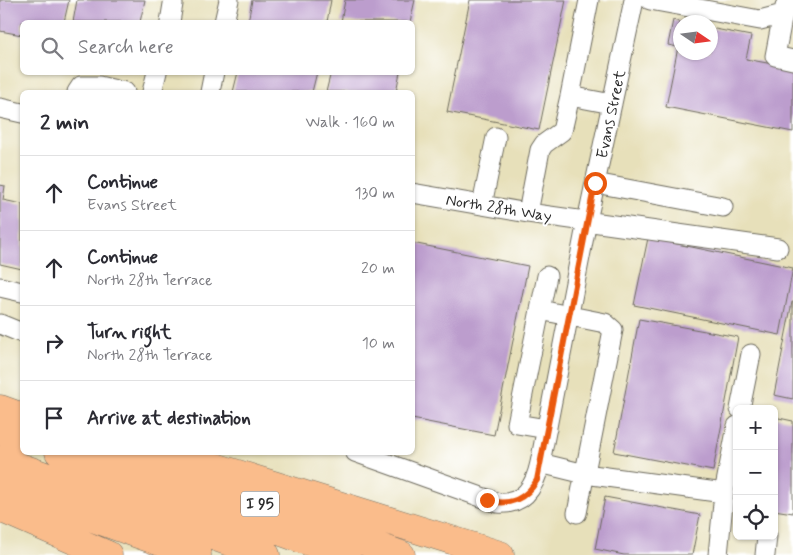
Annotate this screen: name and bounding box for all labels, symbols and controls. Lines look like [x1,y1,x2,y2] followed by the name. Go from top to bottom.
[673,15,718,60] north arrow
[20,20,415,75] search box
[38,34,66,62] icon: search
[78,35,174,60] text: Search here
[592,68,631,160] street label: Evans Street
[40,109,89,137] text: 2 min
[305,112,395,133] text: Walk · 160 m
[87,170,158,195] text: Continue
[584,172,607,195] route start
[40,179,68,207] icon: ahead
[354,183,395,204] text: 130 m
[444,190,553,227] street label: North 28th Way
[87,195,177,216] text: Evans Street
[87,245,158,270] text: Continue
[40,254,68,282] icon: ahead
[361,258,395,279] text: 20 m
[87,270,213,291] text: North 28th Terrace
[87,320,171,345] text: Turn right
[40,329,68,357] icon: right
[362,333,395,354] text: 10 m
[87,345,213,366] text: North 28th Terrace
[40,404,68,432] icon: arrive
[733,405,778,540] map controls
[733,405,778,450] button: +
[87,406,251,431] text: Arrive at destination
[733,450,778,495] button: −
[476,489,499,512] route end
[241,492,279,516] road number: I 95
[733,495,778,540] button: locate

